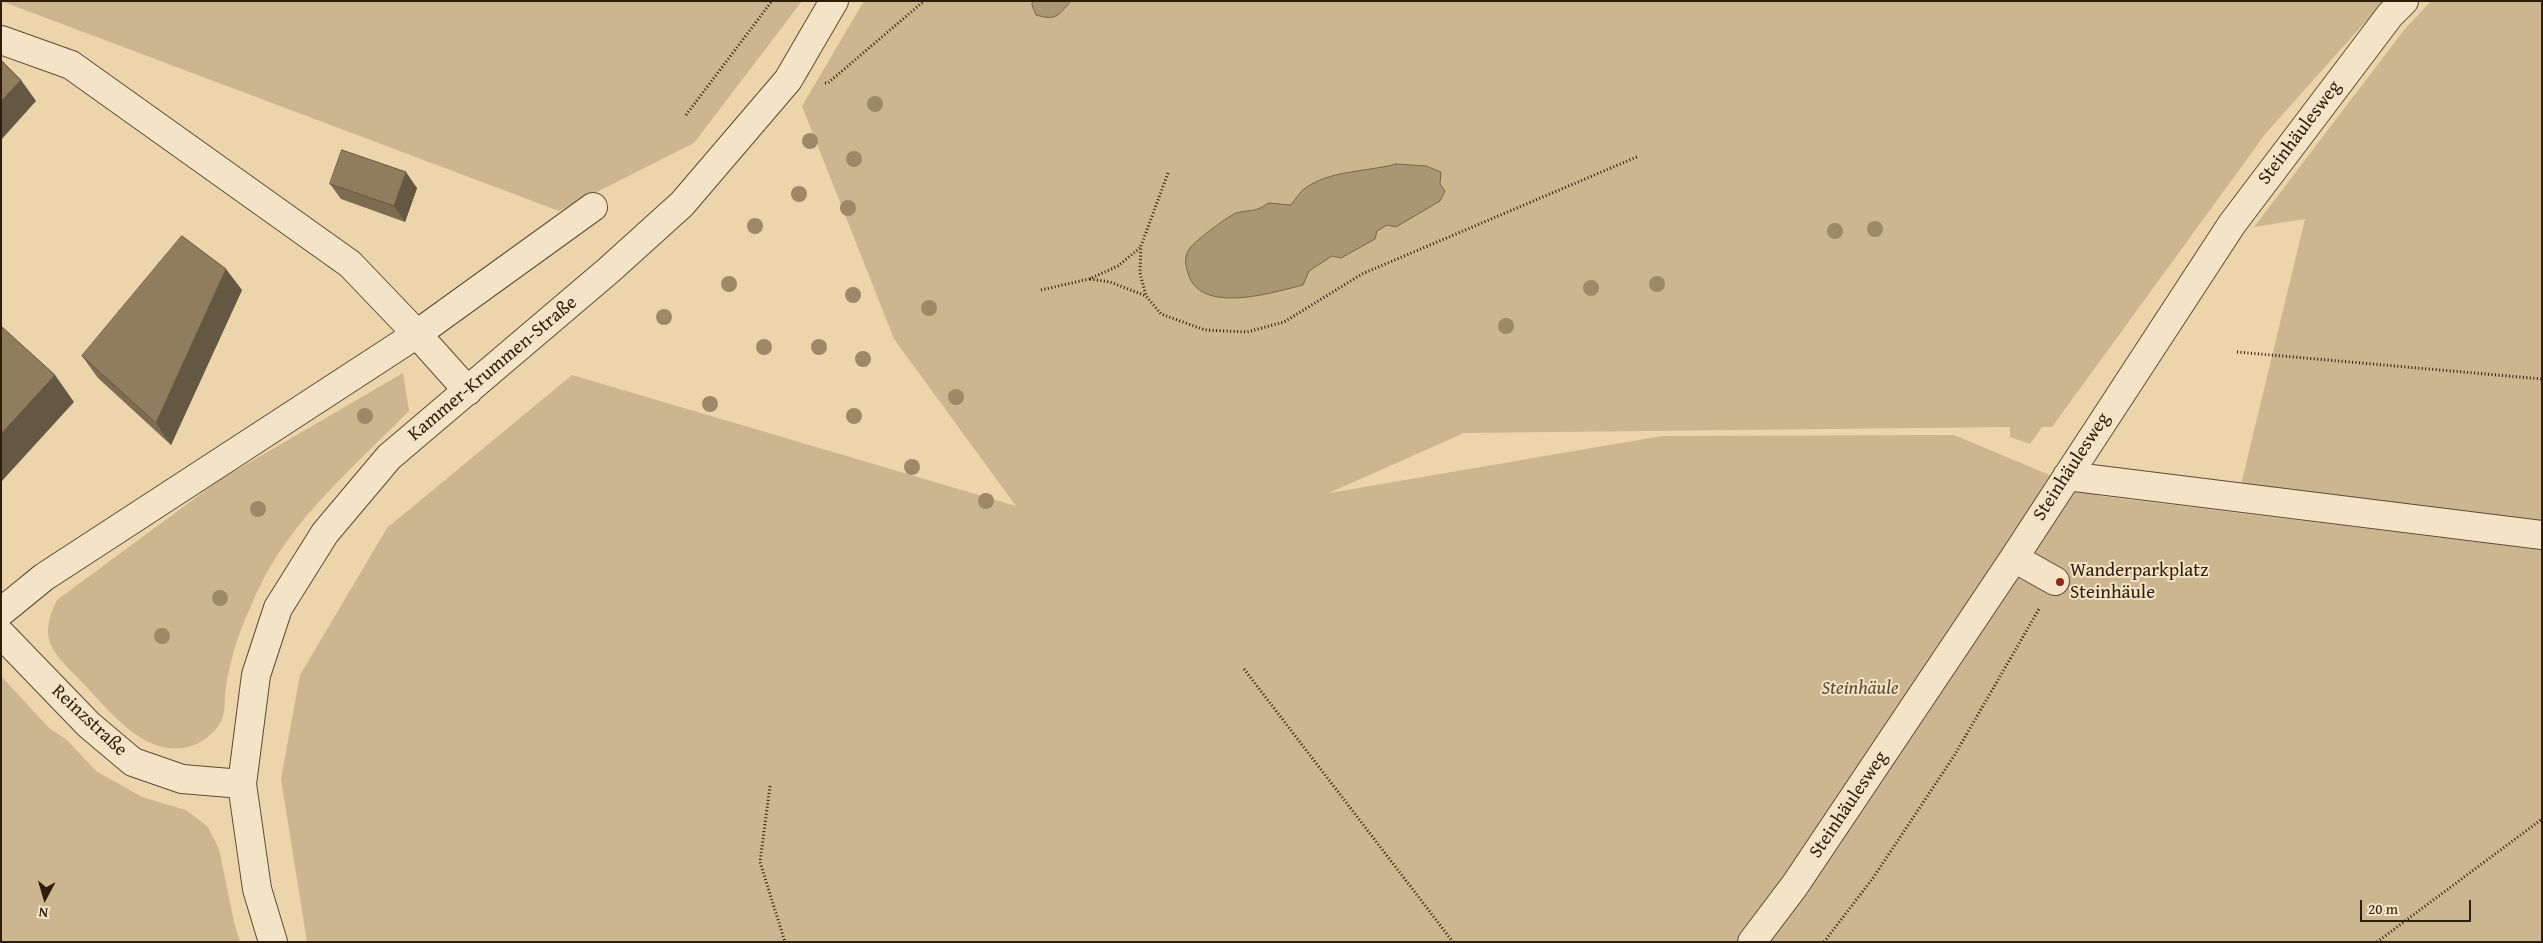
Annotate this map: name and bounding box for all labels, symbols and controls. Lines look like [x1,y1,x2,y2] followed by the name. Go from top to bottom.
[2254,77,2346,189] street label: Steinhäulesweg
[404,292,582,446] street label: Kammer-Krummen-Straße
[2029,409,2115,525] street label: Steinhäulesweg
[2070,560,2208,604] place label: Wanderparkplatz Steinhäule
[2054,576,2066,588] marker: Wanderparkplatz Steinhäule
[1821,678,1899,700] park label: Steinhäule
[46,680,132,762] street label: Reinzstraße
[1805,747,1893,863] street label: Steinhäulesweg
[20,873,70,923] north arrow
[2363,890,2474,922] scale bar
[2368,898,2398,919] text: 20 m
[38,902,49,923] text: N

